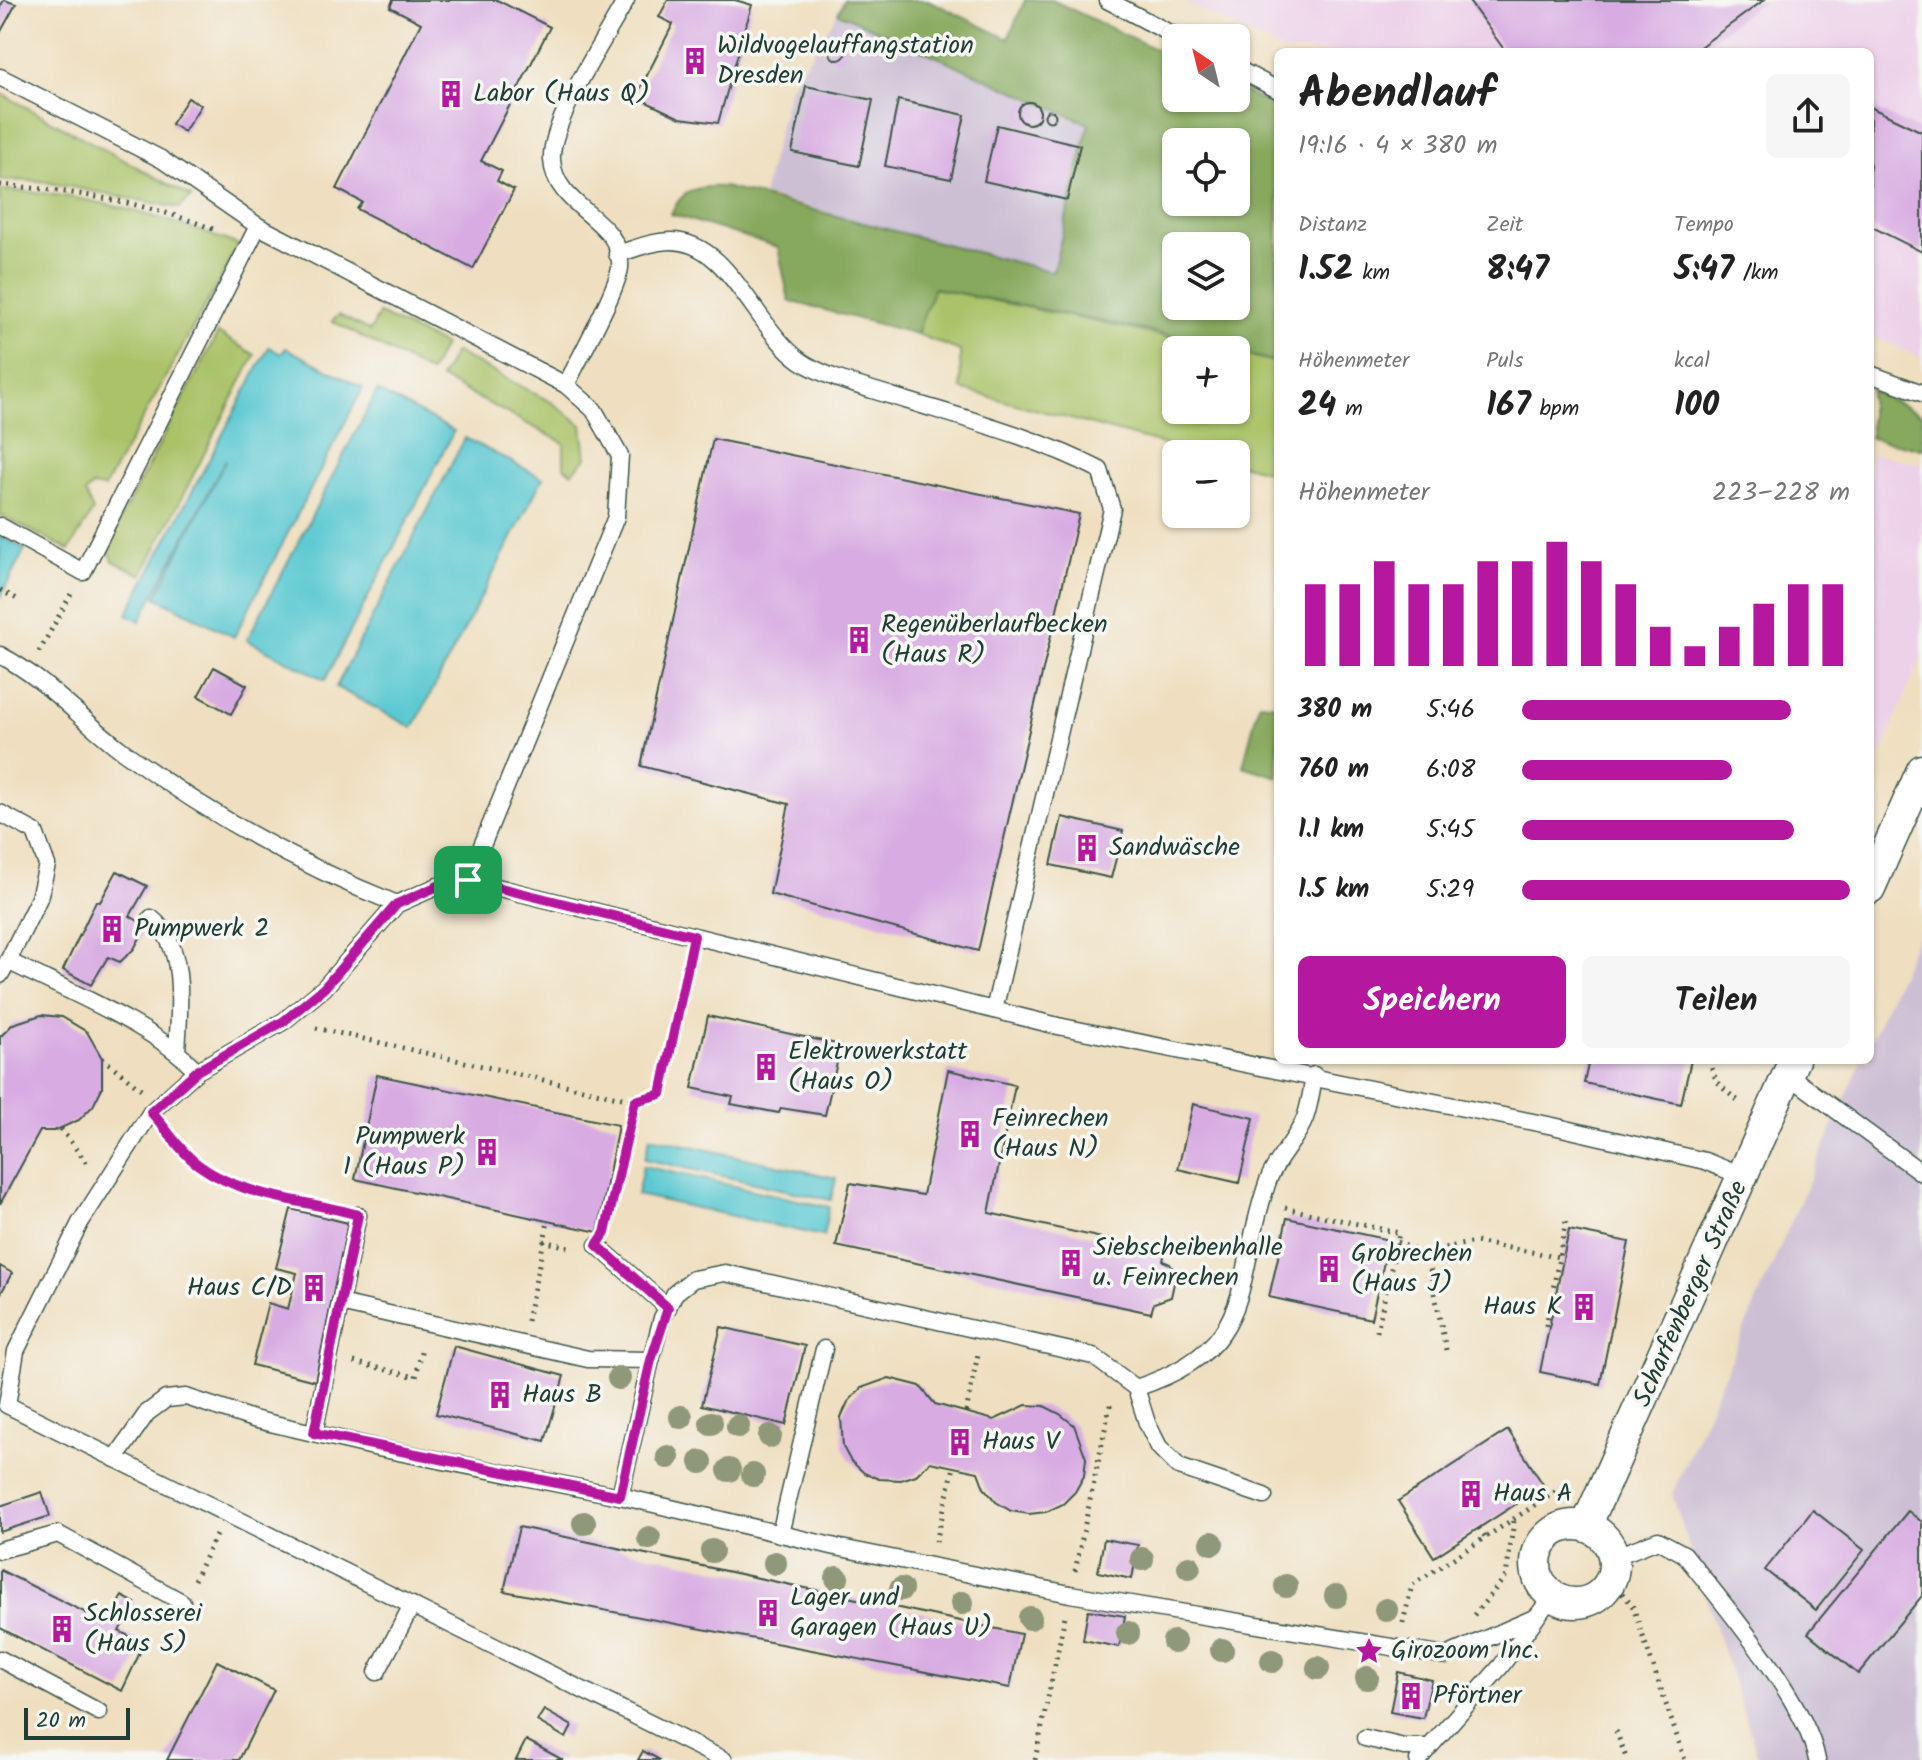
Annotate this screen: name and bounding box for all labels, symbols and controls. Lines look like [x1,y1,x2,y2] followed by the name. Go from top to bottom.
[1162,24,1250,112] north arrow
[1162,24,1250,528] map controls
[717,25,974,97] place label: Wildvogelauffangstation Dresden
[680,46,710,76] building icon: Wildvogelauffangstation Dresden
[1298,60,1495,130] text: Abendlauf
[473,73,650,115] place label: Labor (Haus Q)
[1766,74,1850,158] button: share
[436,79,466,109] building icon: Labor (Haus Q)
[1298,125,1497,167] text: 19:16 · 4 × 380 m
[1162,128,1250,216] button: locate
[1298,208,1367,243] text: Distanz
[1486,208,1523,243] text: Zeit
[1674,208,1734,243] text: Tempo
[1162,232,1250,320] button: layers
[1298,243,1353,297] text: 1.52
[1486,243,1549,297] text: 8:47
[1674,243,1734,297] text: 5:47
[1353,256,1390,291] text: km
[1734,256,1779,291] text: /km
[1162,336,1250,424] button: +
[1298,344,1409,379] text: Höhenmeter
[1486,344,1523,379] text: Puls
[1674,344,1710,379] text: kcal
[1298,379,1336,433] text: 24
[1486,379,1531,433] text: 167
[1674,379,1719,433] text: 100
[1336,392,1363,427] text: m
[1531,392,1579,427] text: bpm
[1162,440,1250,528] button: −
[1298,472,1429,514] text: Höhenmeter
[1712,472,1850,514] text: 223–228 m
[881,604,1108,676] place label: Regenüberlaufbecken (Haus R)
[844,625,874,655] building icon: Regenüberlaufbecken (Haus R)
[1298,689,1372,731] text: 380 m
[1426,689,1475,731] text: 5:46
[1298,749,1369,791] text: 760 m
[1426,749,1476,791] text: 6:08
[1298,809,1364,851] text: 1.1 km
[1426,809,1475,851] text: 5:45
[1109,827,1240,869] place label: Sandwäsche
[1072,833,1102,863] building icon: Sandwäsche
[434,846,502,914] pin
[446,858,490,902] icon: arrive
[1298,869,1369,911] text: 1.5 km
[1426,869,1474,911] text: 5:29
[134,908,269,950] place label: Pumpwerk 2
[97,914,127,944] building icon: Pumpwerk 2
[1298,956,1566,1048] button: Speichern
[1582,956,1850,1048] button: Teilen
[788,1031,968,1103] place label: Elektrowerkstatt (Haus O)
[751,1052,781,1082] building icon: Elektrowerkstatt (Haus O)
[992,1098,1109,1170] place label: Feinrechen (Haus N)
[343,1116,466,1188] place label: Pumpwerk 1 (Haus P)
[955,1119,985,1149] building icon: Feinrechen (Haus N)
[472,1137,502,1167] building icon: Pumpwerk 1 (Haus P)
[1622,1174,1760,1414] street label: Scharfenberger Straße
[1093,1227,1283,1299] place label: Siebscheibenhalle u. Feinrechen
[1351,1233,1472,1305] place label: Grobrechen (Haus J)
[1056,1248,1086,1278] building icon: Siebscheibenhalle u. Feinrechen
[1314,1254,1344,1284] building icon: Grobrechen (Haus J)
[187,1267,292,1309] place label: Haus C/D
[299,1273,329,1303] building icon: Haus C/D
[1483,1286,1563,1328] place label: Haus K
[1569,1292,1599,1322] building icon: Haus K
[522,1374,602,1416] place label: Haus B
[485,1380,515,1410] building icon: Haus B
[982,1421,1062,1463] place label: Haus V
[945,1427,975,1457] building icon: Haus V
[1493,1473,1572,1515] place label: Haus A
[1456,1479,1486,1509] building icon: Haus A
[790,1577,992,1649] place label: Lager und Garagen (Haus U)
[84,1593,204,1665] place label: Schlosserei (Haus S)
[753,1598,783,1628] building icon: Lager und Garagen (Haus U)
[47,1614,77,1644] building icon: Schlosserei (Haus S)
[1391,1630,1539,1672] place label: Girozoom Inc.
[1354,1636,1384,1666] place icon: Girozoom Inc.
[1433,1675,1523,1717] place label: Pförtner
[1396,1681,1426,1711] building icon: Pförtner
[24,1704,130,1740] scale bar
[36,1704,86,1739] text: 20 m

